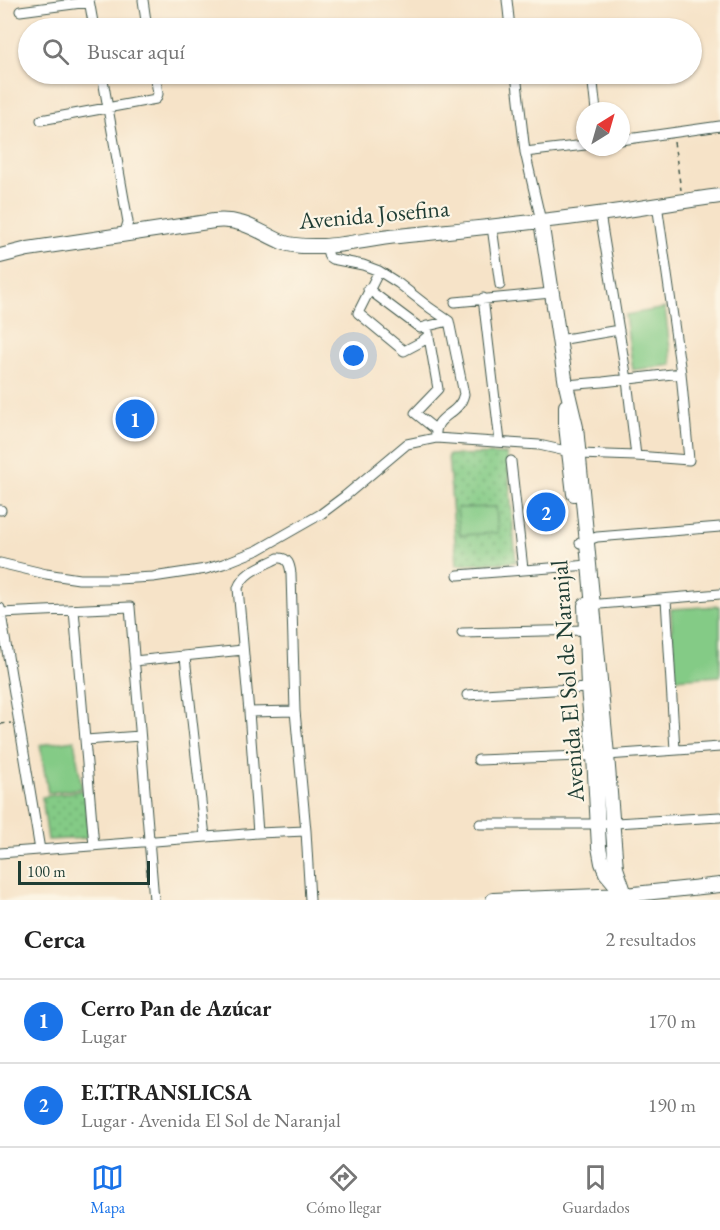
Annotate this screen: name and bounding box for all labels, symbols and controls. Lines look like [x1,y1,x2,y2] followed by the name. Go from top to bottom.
[18,18,702,84] search box
[39,35,72,68] icon: search
[87,37,185,66] text: Buscar aquí
[576,102,630,156] north arrow
[296,192,451,236] street label: Avenida Josefina
[339,341,368,370] your location
[116,396,154,442] pin: 1
[526,490,566,534] pin: 2
[543,559,591,804] street label: Avenida El Sol de Naranjal
[18,858,150,886] scale bar
[27,861,66,882] text: 100 m
[24,922,85,956] text: Cerca
[605,926,696,952] text: 2 resultados
[81,994,271,1023] text: Cerro Pan de Azúcar
[38,1008,49,1034] text: 1
[648,1008,696,1034] text: 170 m
[81,1023,127,1049] text: Lugar
[81,1078,252,1107] text: E.T.TRANSLICSA
[38,1092,49,1118] text: 2
[648,1092,696,1118] text: 190 m
[81,1107,341,1133] text: Lugar · Avenida El Sol de Naranjal
[90,1161,125,1218] tab: Mapa
[306,1161,381,1218] tab: Cómo llegar
[562,1161,630,1218] tab: Guardados

